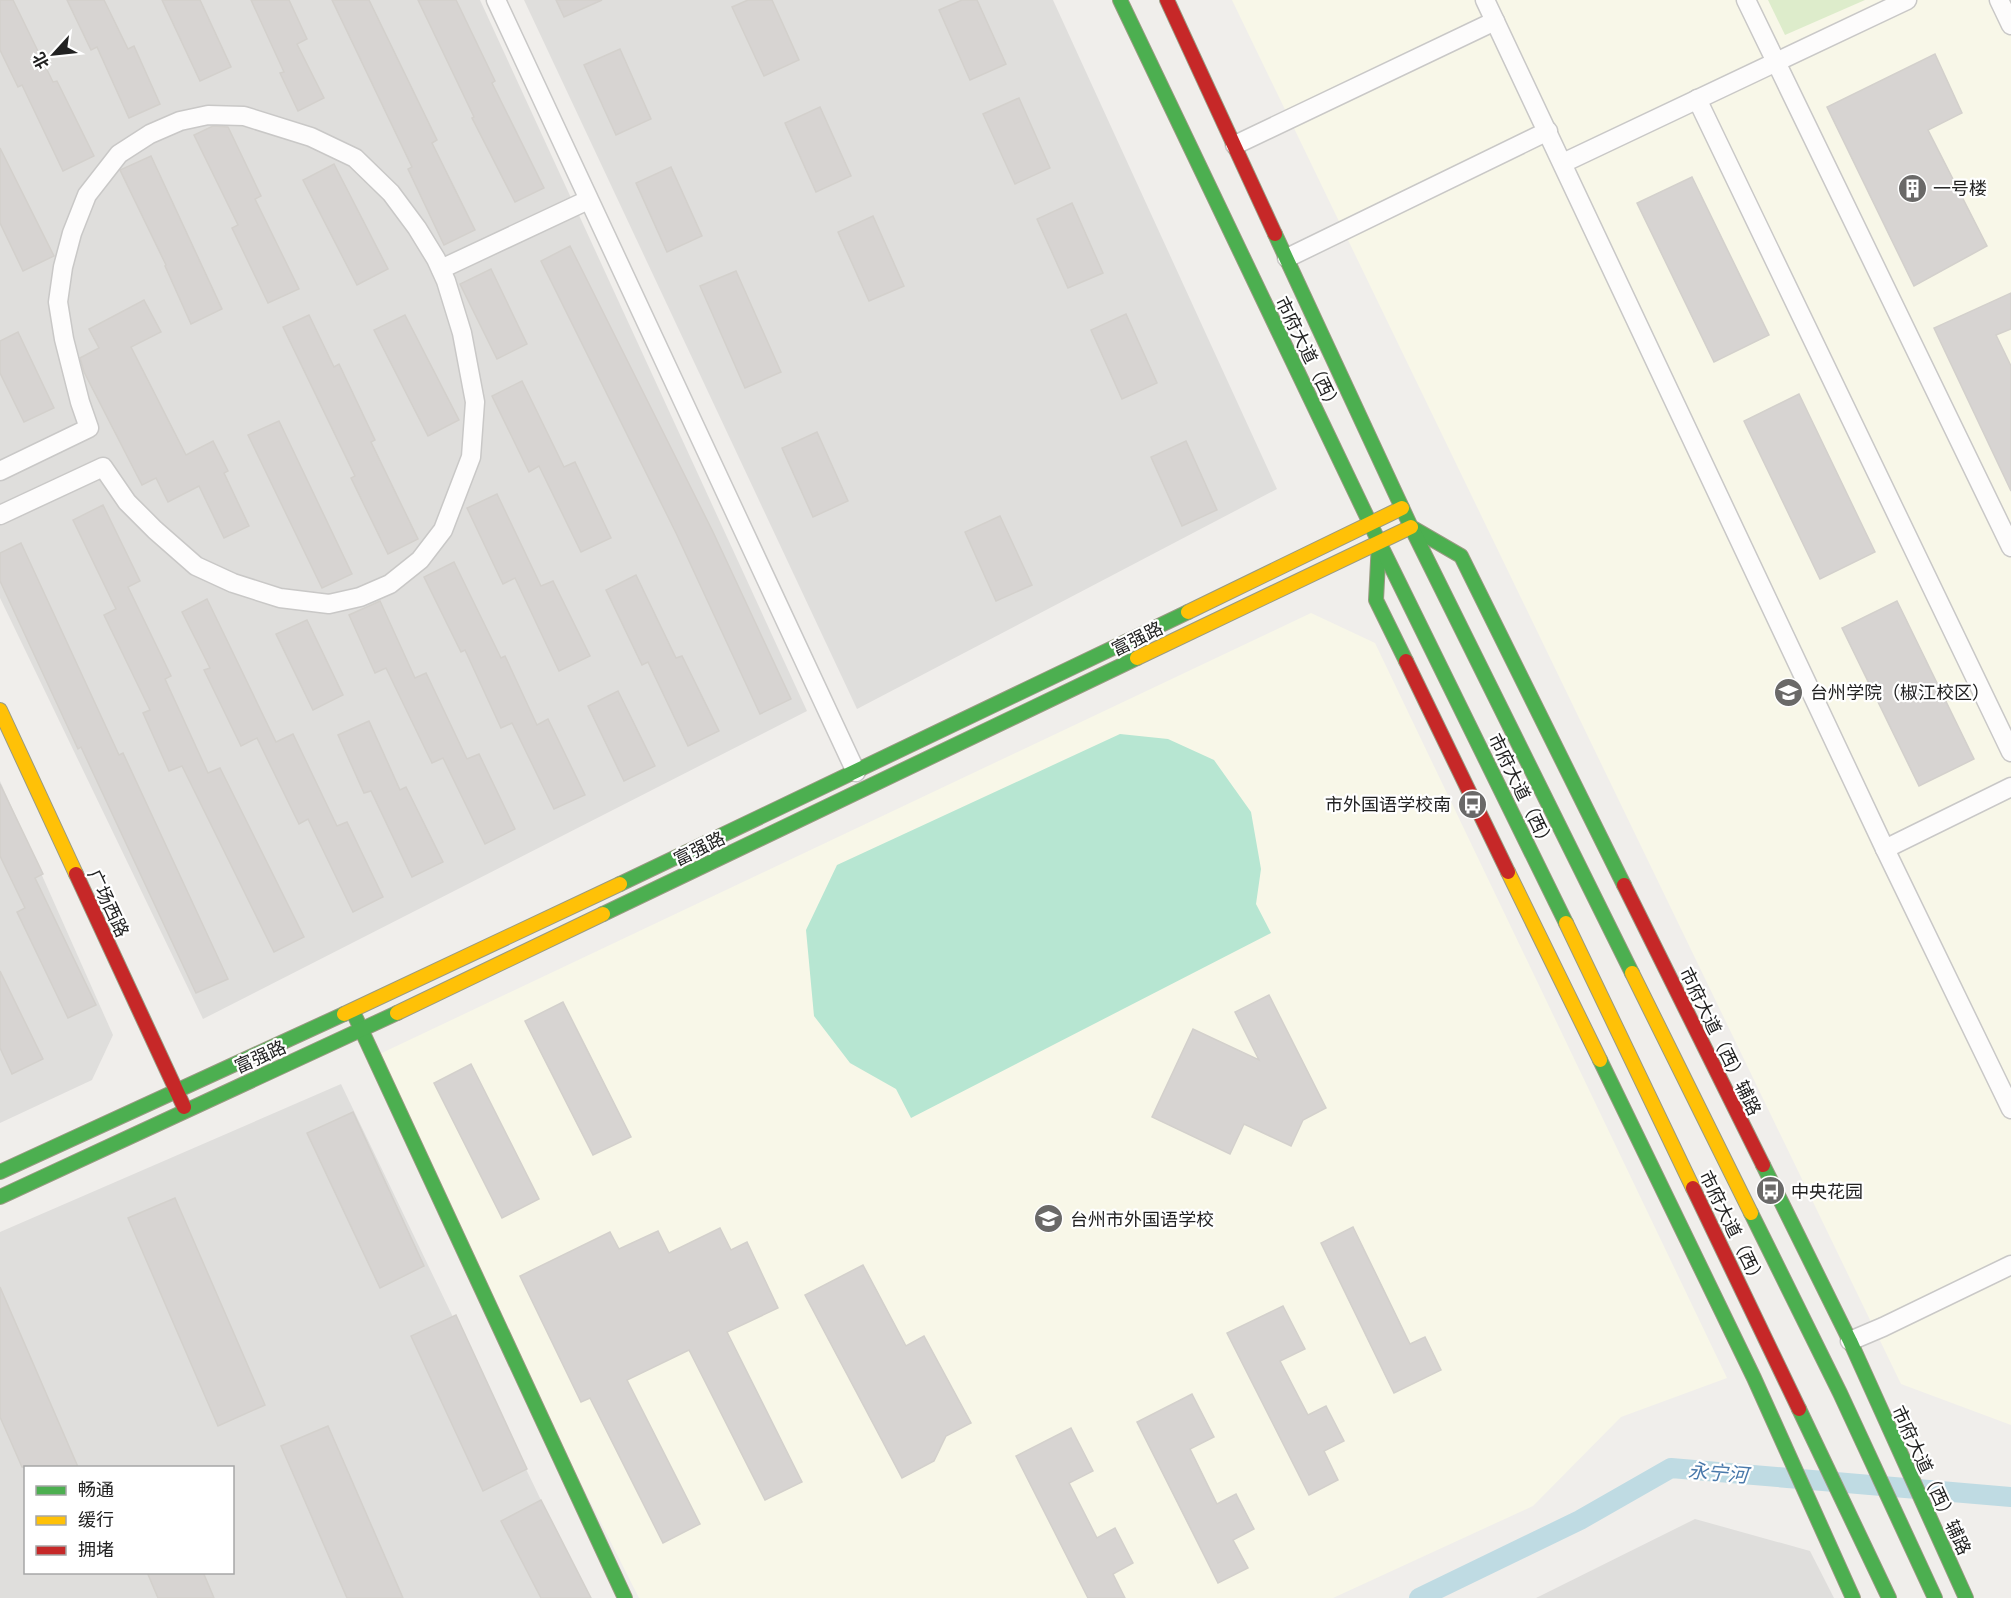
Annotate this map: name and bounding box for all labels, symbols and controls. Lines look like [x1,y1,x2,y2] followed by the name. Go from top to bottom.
[24,24,84,84] north arrow
[28,50,52,72] text: 北
[1896,172,1928,204] building icon: 一号楼
[1933,177,1987,199] place label: 一号楼
[1271,293,1347,415] street label: 市府大道（西）
[1108,616,1166,660] street label: 富强路
[1773,676,1805,708] school or university icon: 台州学院（椒江校区）
[1810,681,1990,703] place label: 台州学院（椒江校区）
[1484,730,1560,852] street label: 市府大道（西）
[1456,788,1488,820] bus stop icon: 市外国语学校南
[1325,793,1451,815] place label: 市外国语学校南
[670,826,728,870] street label: 富强路
[84,866,134,940] street label: 广场西路
[1676,963,1766,1119] street label: 市府大道（西）辅路
[231,1035,289,1077] street label: 富强路
[1695,1167,1771,1289] street label: 市府大道（西）
[1754,1175,1786,1207] bus stop icon: 中央花园
[1791,1180,1863,1202] place label: 中央花园
[1033,1203,1065,1235] school or university icon: 台州市外国语学校
[1070,1208,1214,1230] place label: 台州市外国语学校
[1888,1402,1976,1558] street label: 市府大道（西）辅路
[1687,1457,1753,1487] water label: 永宁河
[24,1466,234,1574] legend
[78,1478,114,1500] text: 畅通
[78,1508,114,1530] text: 缓行
[78,1538,114,1560] text: 拥堵

